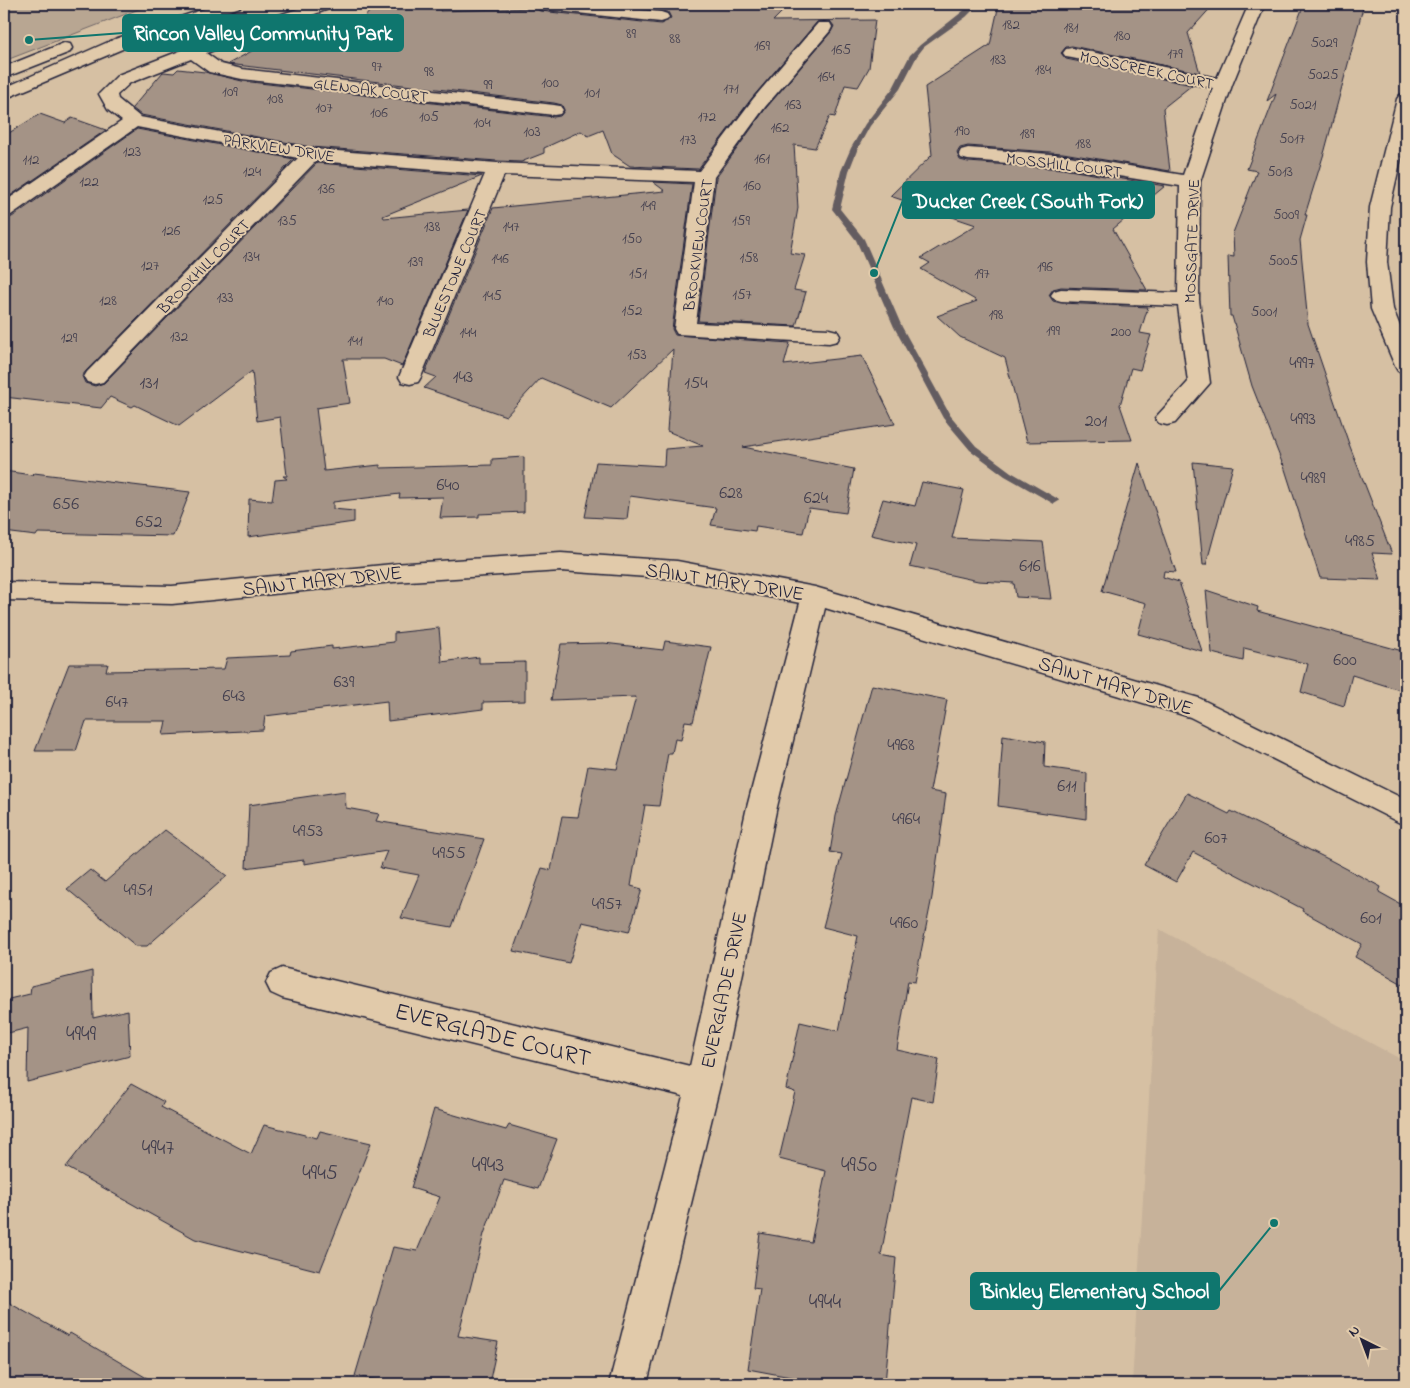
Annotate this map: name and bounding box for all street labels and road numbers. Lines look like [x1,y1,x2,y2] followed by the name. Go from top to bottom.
[1077,45,1216,97] street label: MOSSCREEK COURT
[312,72,430,110] street label: GLENOAK COURT
[221,128,336,170] street label: PARKVIEW DRIVE
[1004,147,1123,185] street label: MOSSHILL COURT
[678,178,720,314] street label: BROOKVIEW COURT
[1179,179,1207,304] street label: MOSSGATE DRIVE
[417,206,494,343] street label: BLUESTONE COURT
[152,214,256,321] street label: BROOKHILL COURT
[643,557,806,610] street label: SAINT MARY DRIVE
[241,560,403,605] street label: SAINT MARY DRIVE
[1034,650,1196,725] street label: SAINT MARY DRIVE
[695,909,756,1072] street label: EVERGLADE DRIVE
[391,995,594,1078] street label: EVERGLADE COURT

